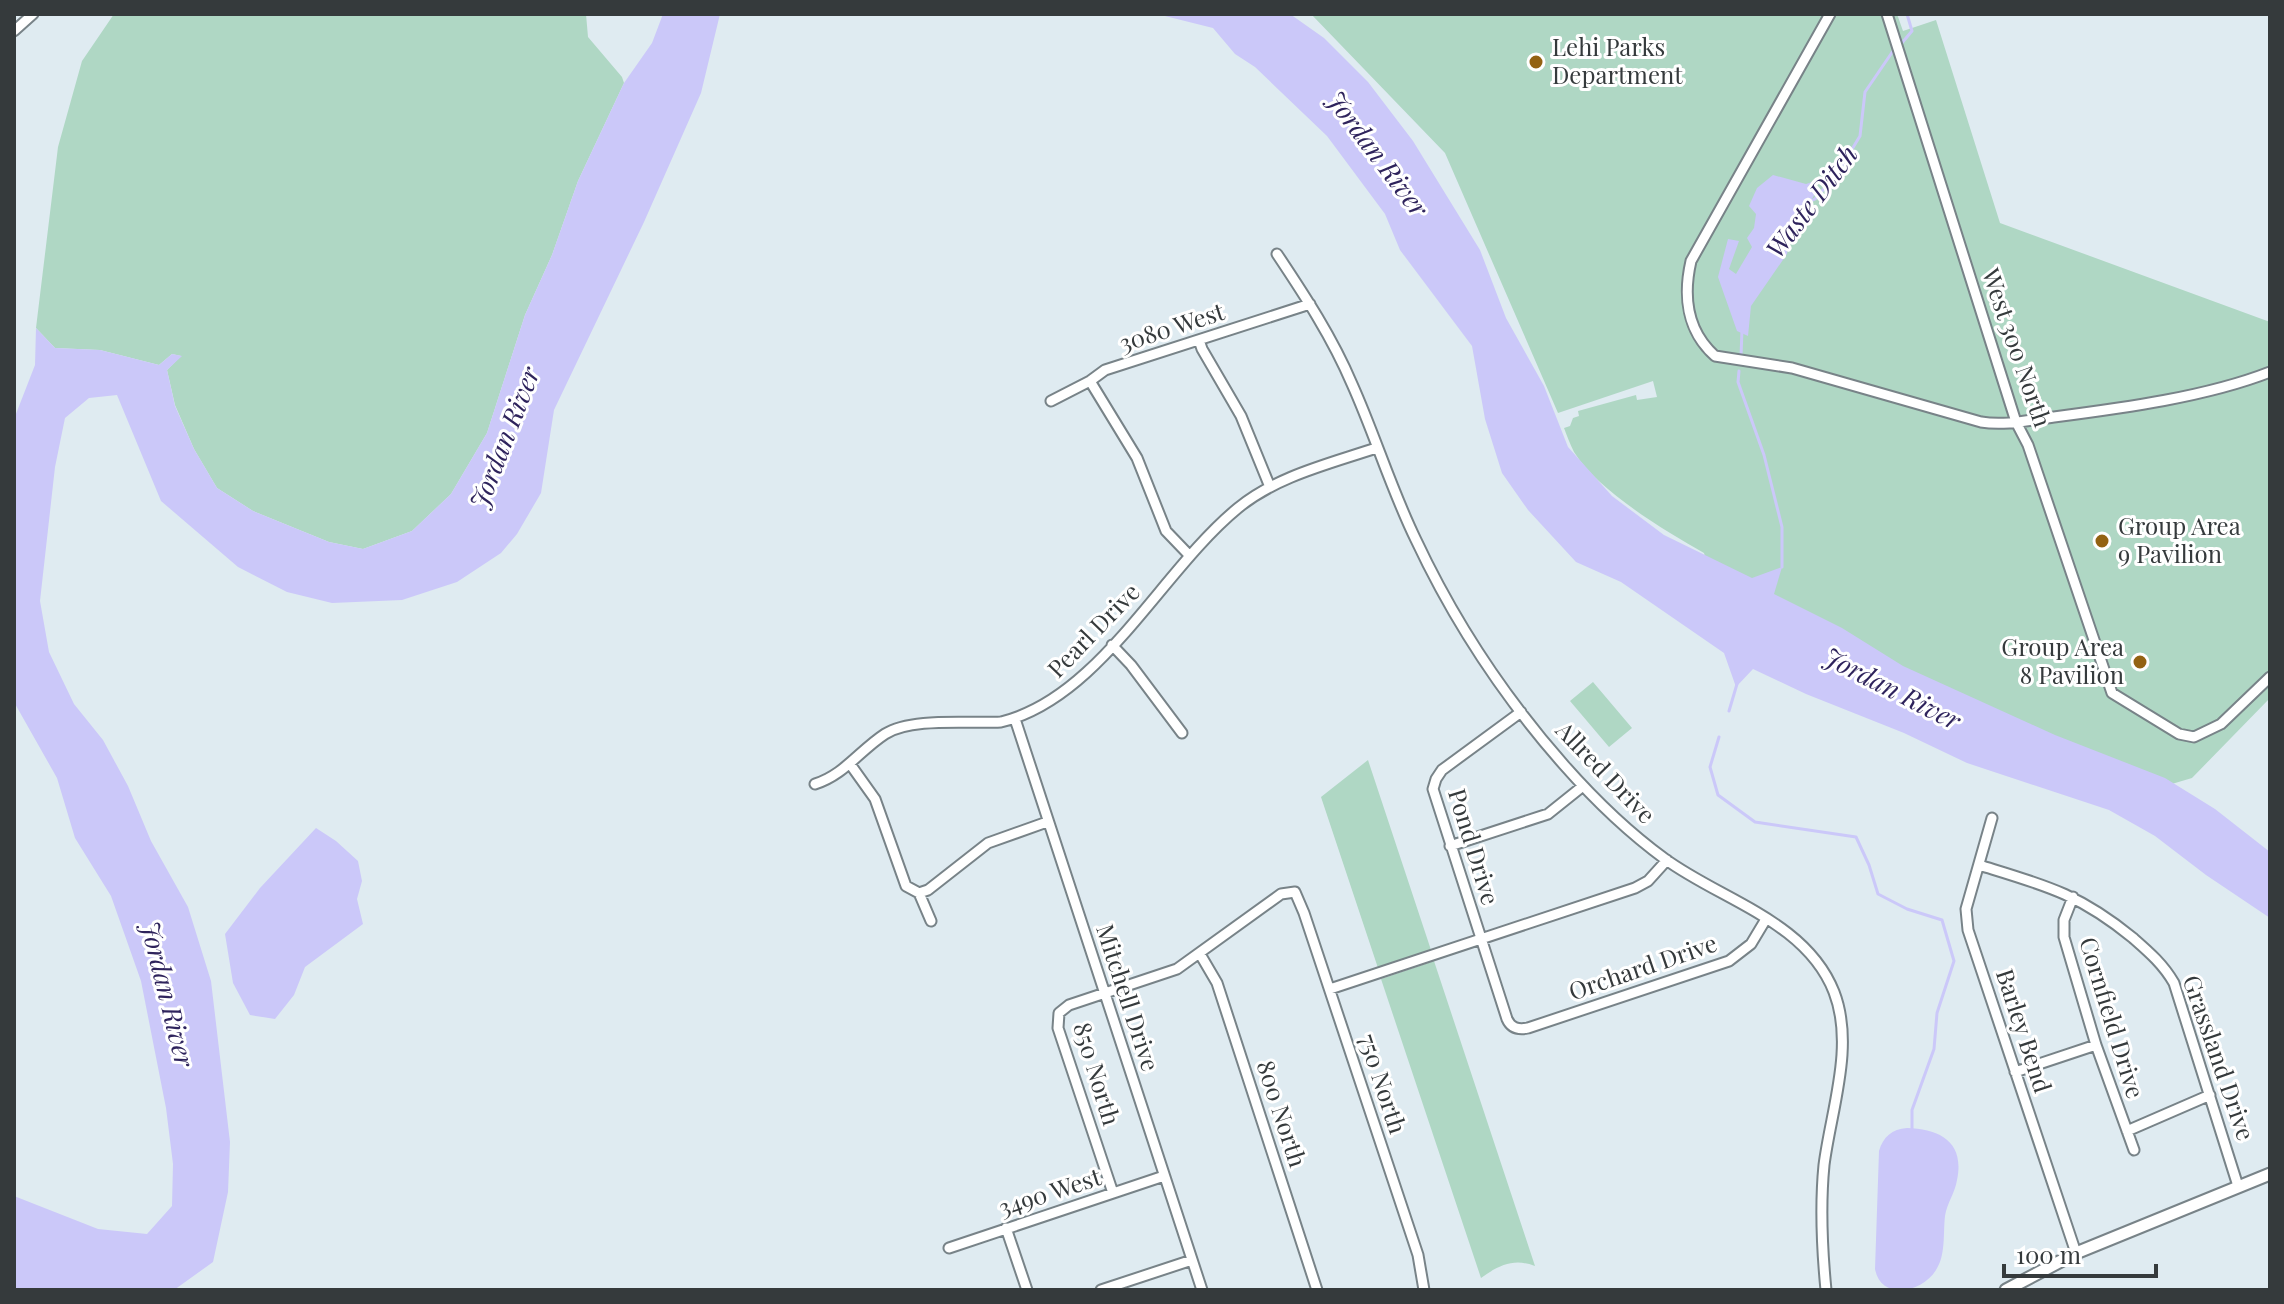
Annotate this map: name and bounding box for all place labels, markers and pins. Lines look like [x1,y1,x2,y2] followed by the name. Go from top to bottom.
[1552,30,1683,90] place label: Lehi Parks Department
[1527,53,1545,71] marker: Lehi Parks Department
[2118,509,2241,569] place label: Group Area 9 Pavilion
[2093,532,2111,550] marker: Group Area 9 Pavilion
[2001,630,2124,690] place label: Group Area 8 Pavilion
[2131,653,2149,671] marker: Group Area 8 Pavilion

